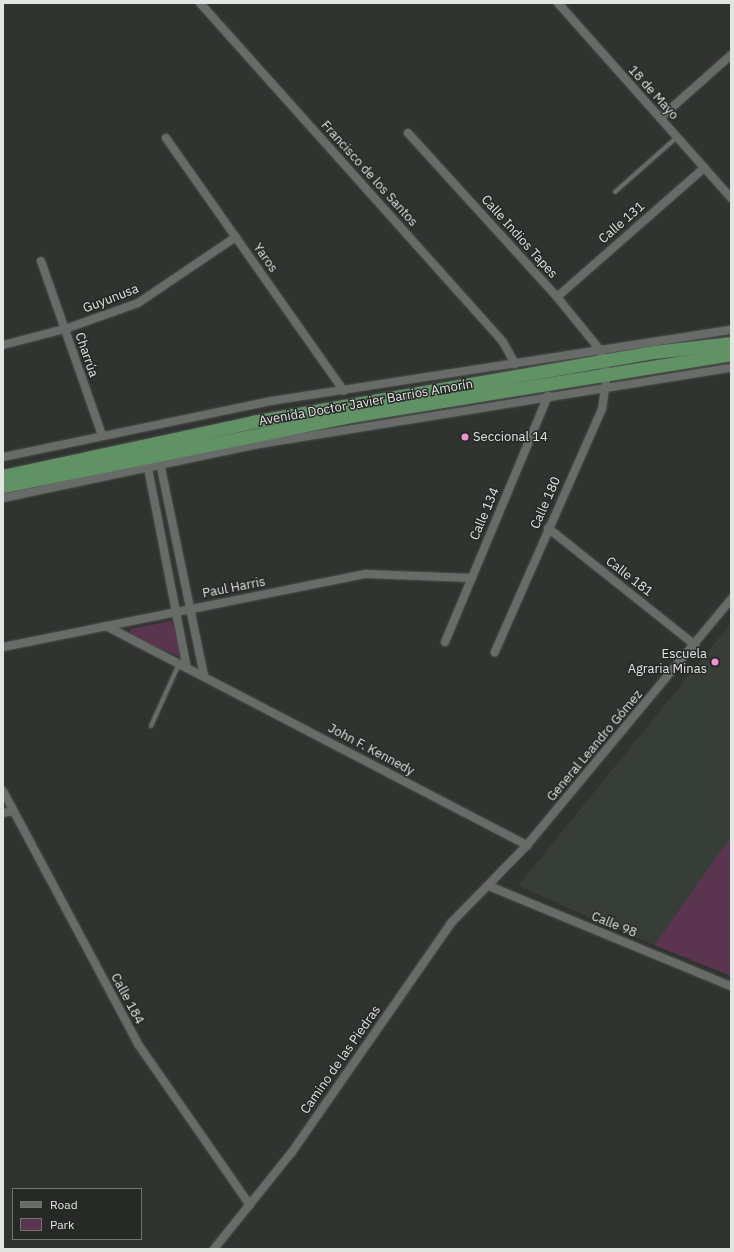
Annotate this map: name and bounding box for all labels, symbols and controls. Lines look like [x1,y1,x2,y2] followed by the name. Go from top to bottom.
[625,63,681,123] street label: 18 de Mayo
[317,118,421,230] street label: Francisco de los Santos
[477,192,561,282] street label: Calle Indios Tapes
[596,199,648,247] street label: Calle 131
[249,240,281,276] street label: Yaros
[81,281,141,317] street label: Guyunusa
[71,331,101,379] street label: Charrúa
[258,376,474,430] street label: Avenida Doctor Javier Barrios Amorín
[473,429,548,445] place label: Seccional 14
[460,432,470,442] marker: Seccional 14
[528,474,564,532] street label: Calle 180
[467,485,503,543] street label: Calle 134
[602,554,656,600] street label: Calle 181
[201,574,267,602] street label: Paul Harris
[628,647,707,678] place label: Escuela Agraria Minas
[710,657,720,667] marker: Escuela Agraria Minas
[544,687,646,805] street label: General Leandro Gómez
[325,721,417,779] street label: John F. Kennedy
[589,909,639,941] street label: Calle 98
[107,971,147,1027] street label: Calle 184
[298,1003,384,1117] street label: Camino de las Piedras
[12,1188,142,1240] legend
[50,1197,78,1212] text: Road
[50,1217,74,1232] text: Park

